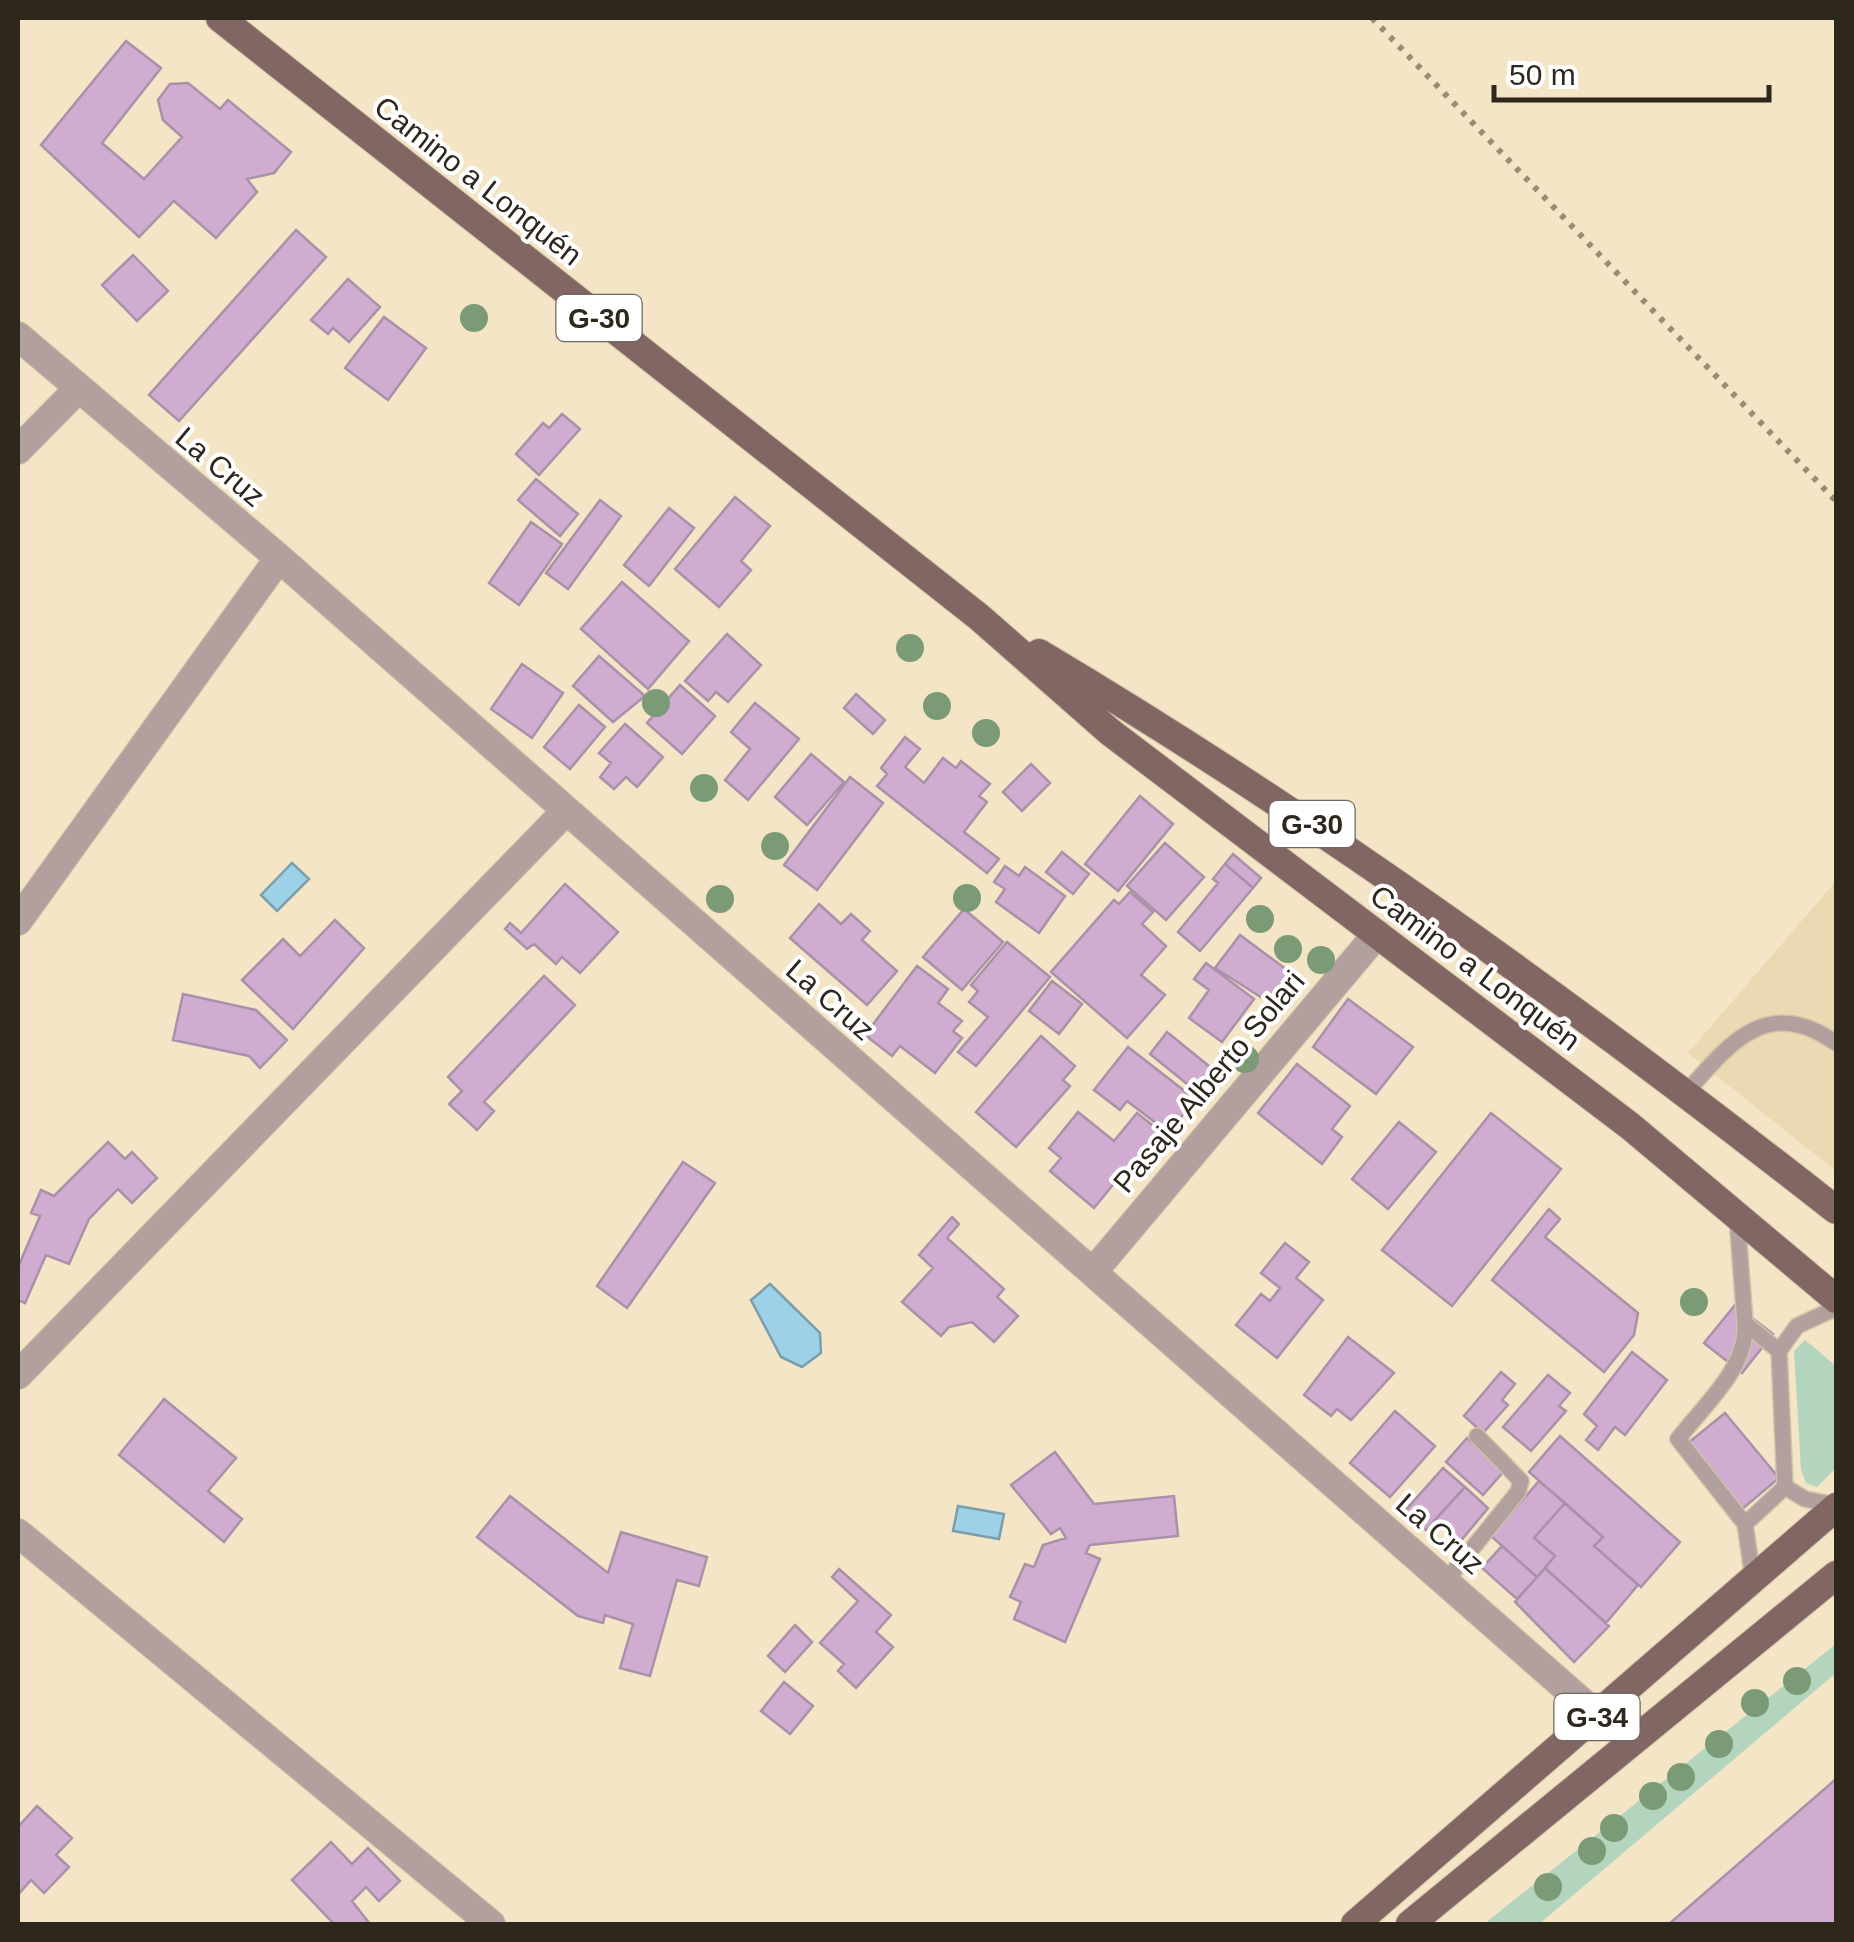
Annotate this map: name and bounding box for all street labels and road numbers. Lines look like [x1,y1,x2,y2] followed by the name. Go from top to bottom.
[368,90,588,272] street label: Camino a Lonquén
[556,295,642,341] road number: G-30
[169,420,271,513] street label: La Cruz
[1270,801,1354,847] road number: G-30
[1364,878,1586,1057] street label: Camino a Lonquén
[780,953,881,1047] street label: La Cruz
[1106,964,1311,1199] street label: Pasaje Alberto Solari
[1390,1487,1491,1581] street label: La Cruz
[1554,1694,1640,1740] road number: G-34

